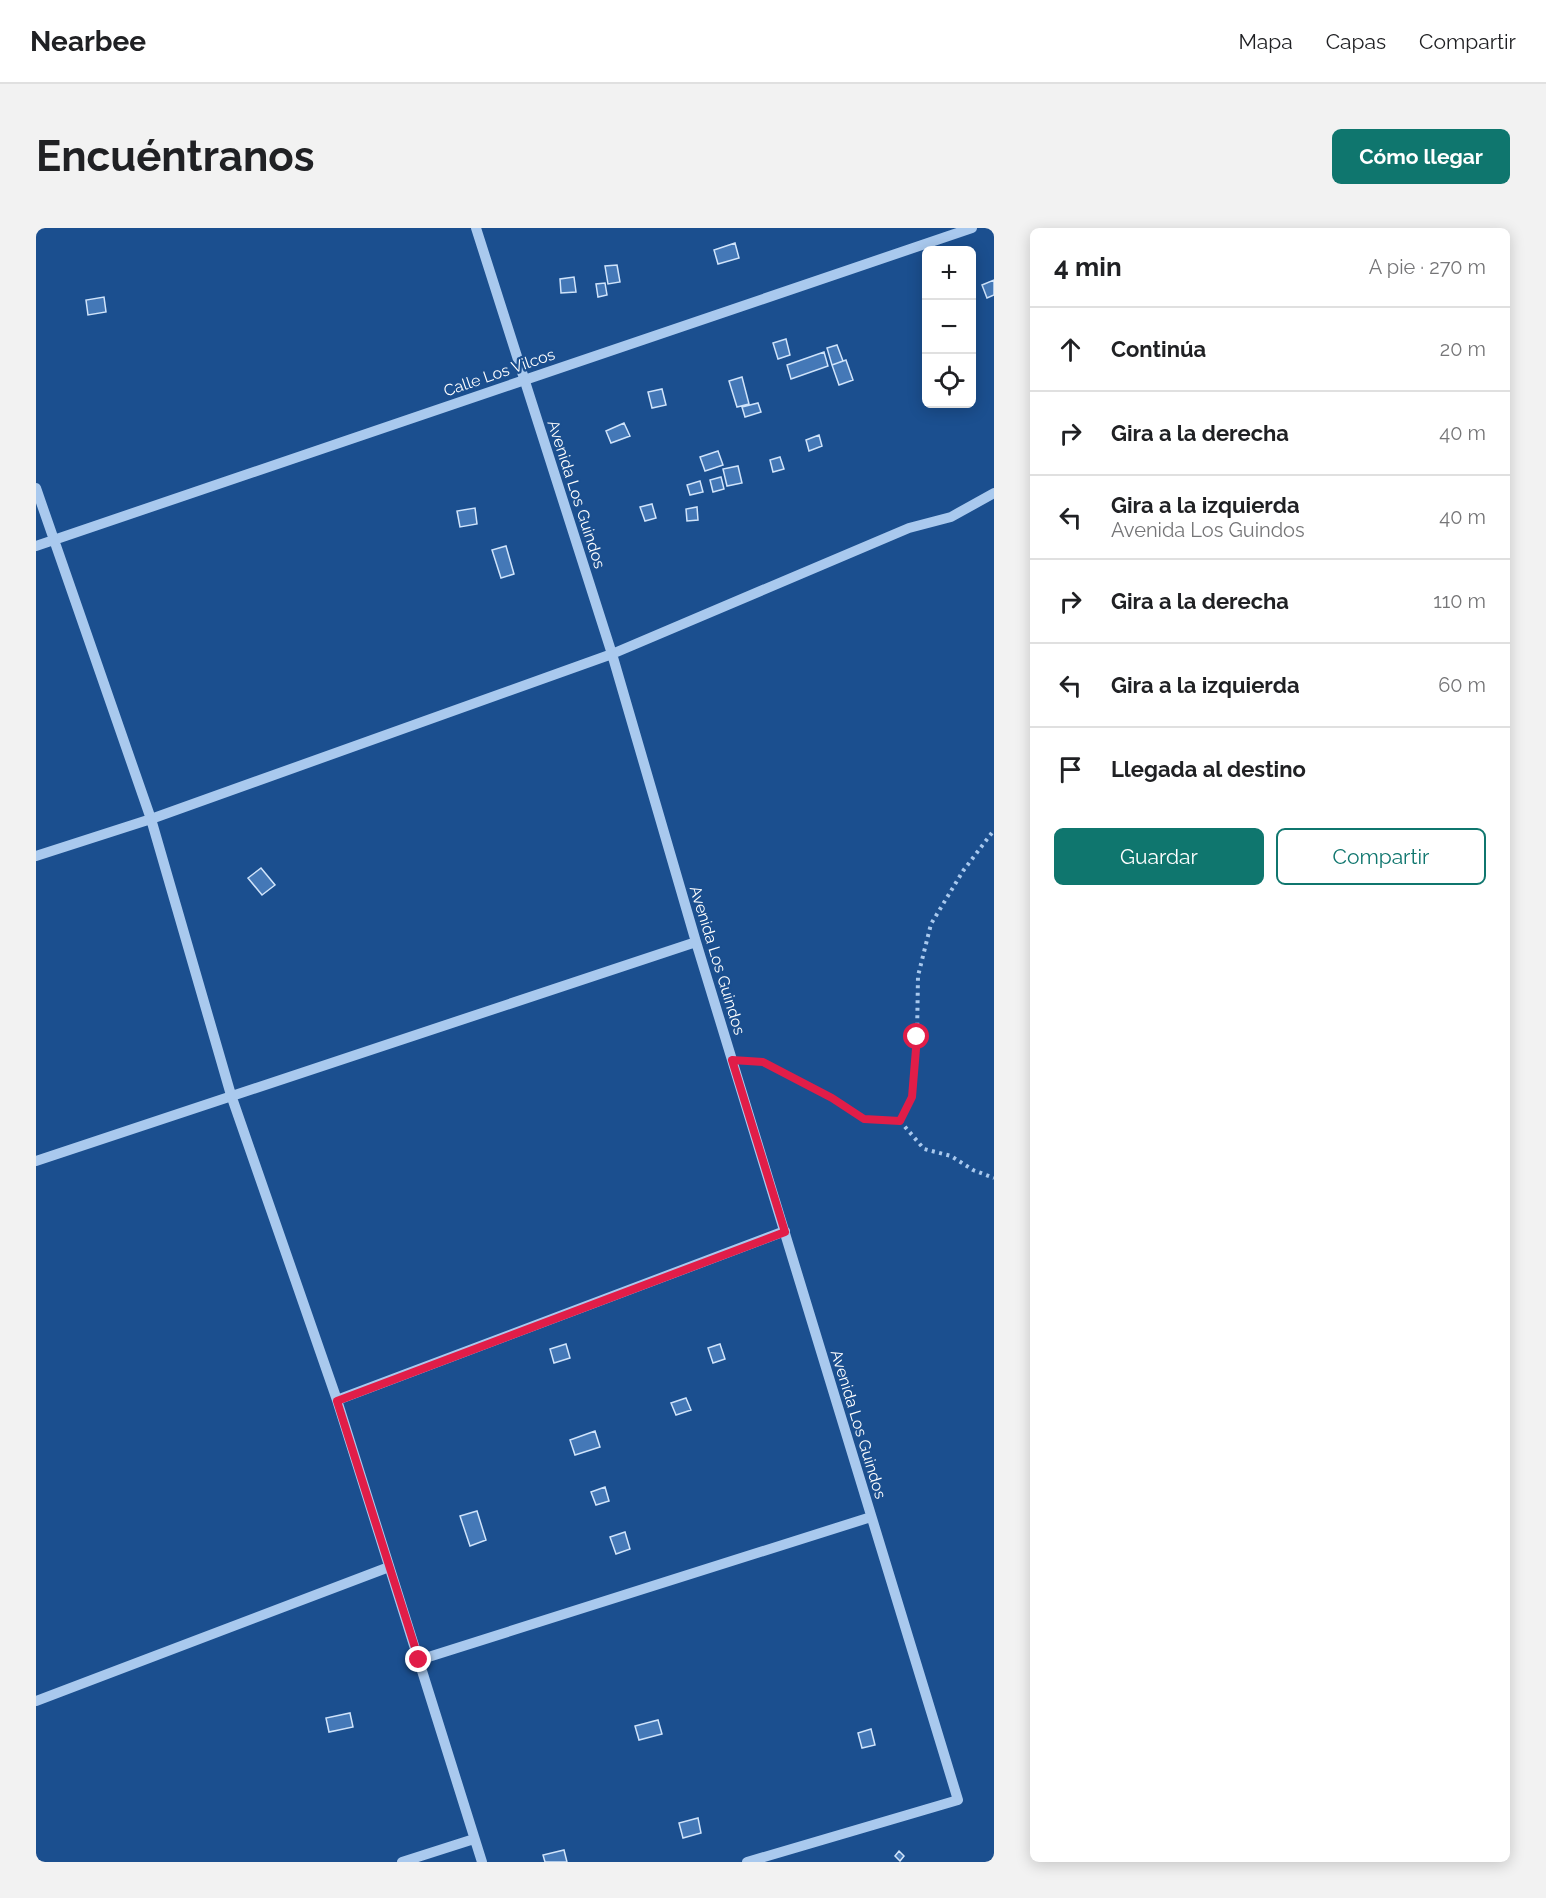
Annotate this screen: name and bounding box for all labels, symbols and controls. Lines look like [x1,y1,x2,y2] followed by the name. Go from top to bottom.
[30,25,146,58] text: Nearbee
[1238,29,1293,54] text: Mapa
[1326,29,1386,54] text: Capas
[1419,29,1516,54] text: Compartir
[1332,129,1510,184] button: Cómo llegar
[36,132,315,181] text: Encuéntranos
[922,246,976,408] map controls
[922,246,976,300] button: +
[1054,252,1122,282] text: 4 min
[1369,255,1486,279] text: A pie · 270 m
[922,300,976,354] button: −
[1054,333,1087,366] icon: ahead
[1111,336,1206,362] text: Continúa
[1440,337,1486,361] text: 20 m
[441,344,558,400] street label: Calle Los Vilcos
[922,354,976,408] button: locate
[1054,417,1087,450] icon: right
[544,418,610,571] street label: Avenida Los Guindos
[1111,420,1289,446] text: Gira a la derecha
[1439,421,1486,445] text: 40 m
[1111,492,1300,518] text: Gira a la izquierda
[1054,501,1087,534] icon: left
[1439,505,1486,529] text: 40 m
[1111,518,1305,542] text: Avenida Los Guindos
[1054,585,1087,618] icon: right
[1111,588,1289,614] text: Gira a la derecha
[1433,589,1486,613] text: 110 m
[1054,669,1087,702] icon: left
[1111,672,1300,698] text: Gira a la izquierda
[1438,673,1486,697] text: 60 m
[1054,753,1087,786] icon: arrive
[1111,756,1306,782] text: Llegada al destino
[1054,828,1264,885] button: Guardar
[1276,828,1486,885] button: Compartir
[686,883,749,1037] street label: Avenida Los Guindos
[903,1023,929,1049] route start
[827,1347,890,1501] street label: Avenida Los Guindos
[405,1646,431,1672] route end

